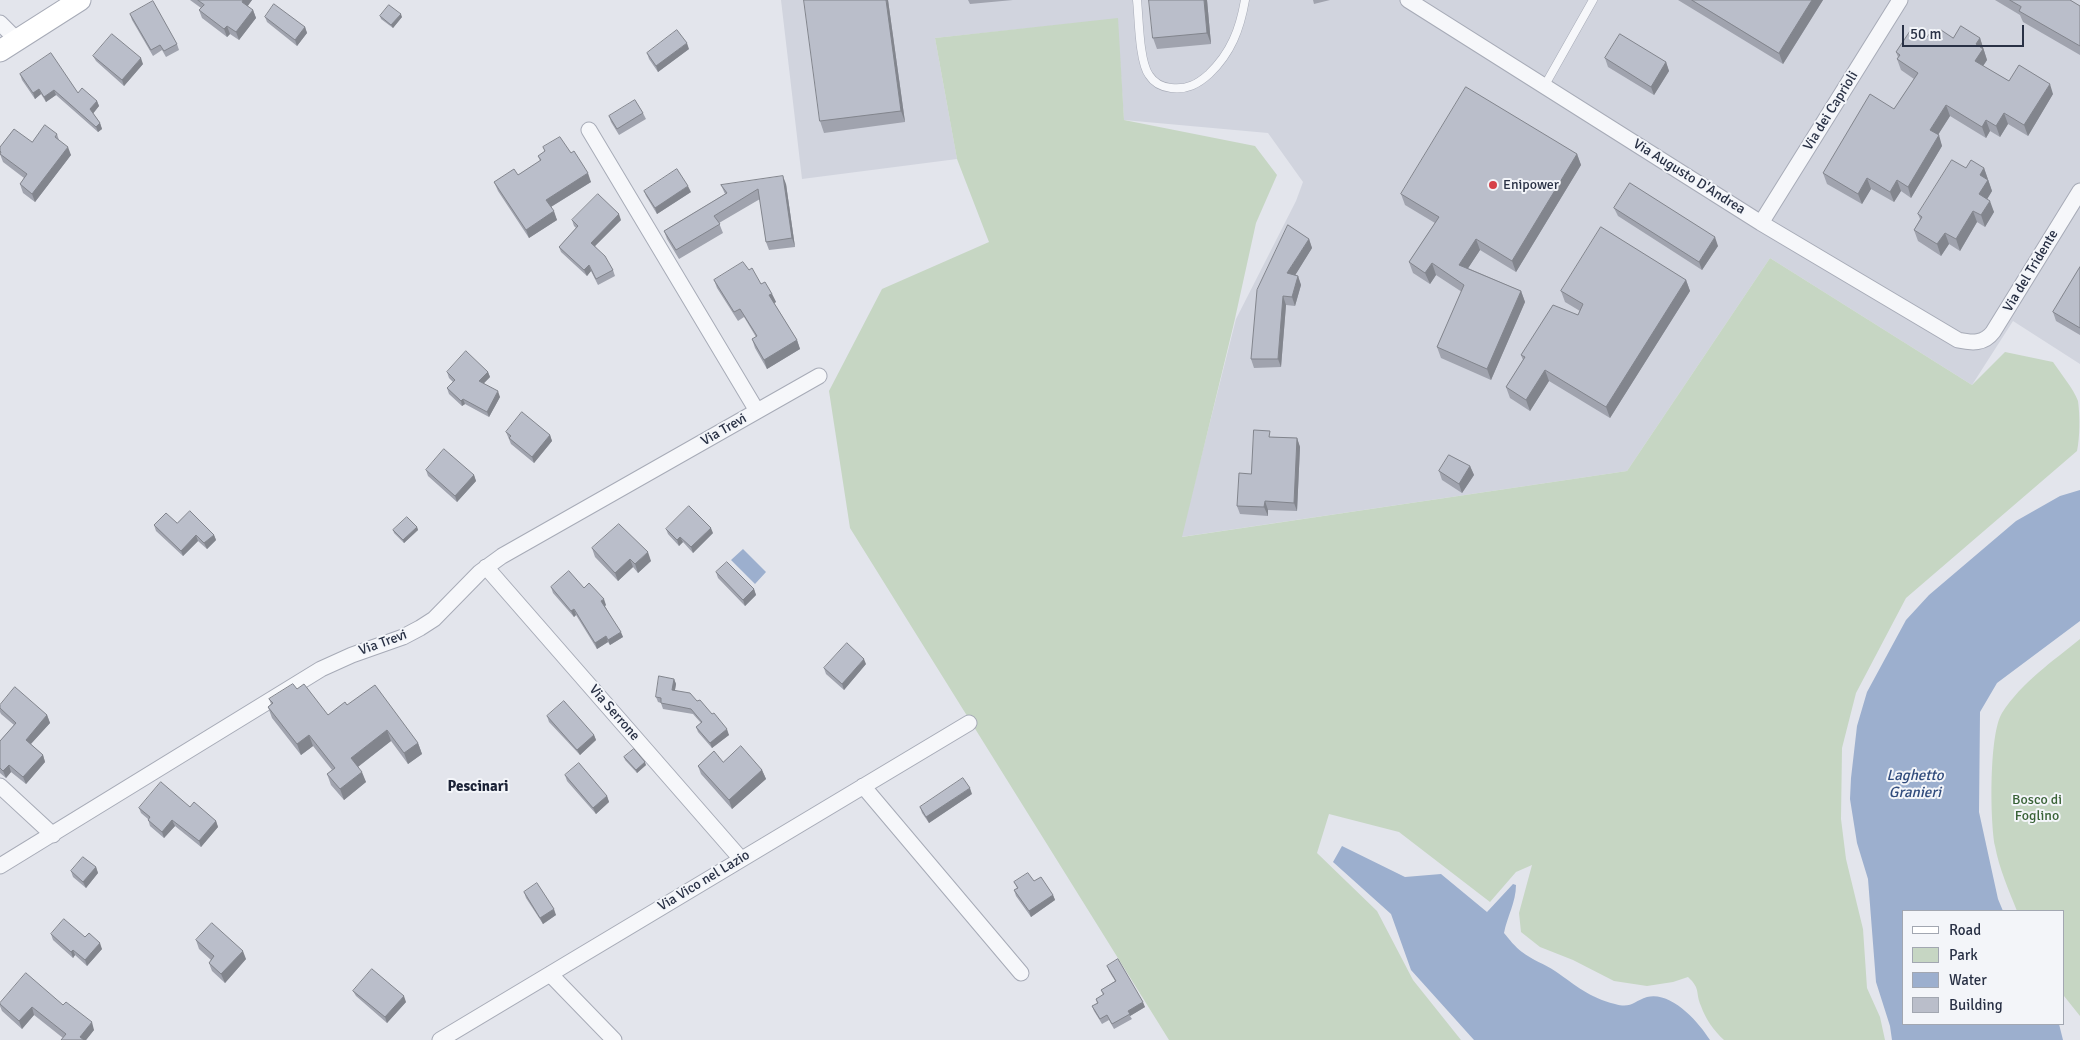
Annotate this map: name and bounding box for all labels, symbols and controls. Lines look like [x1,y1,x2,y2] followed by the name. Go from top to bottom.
[1905,15,2028,47] scale bar
[1910,25,1941,43] text: 50 m
[1800,68,1862,154] street label: Via dei Caprioli
[1630,136,1748,218] street label: Via Augusto D'Andrea
[1503,177,1559,193] place label: Enipower
[1487,179,1499,191] marker: Enipower
[2000,227,2062,315] street label: Via del Tridente
[698,410,750,450] street label: Via Trevi
[357,627,409,659] street label: Via Trevi
[585,682,643,744] street label: Via Serrone
[1887,767,1943,802] water label: Laghetto Granieri
[448,778,508,796] district label: Pescinari
[2012,792,2062,824] park label: Bosco di Foglino
[655,847,753,915] street label: Via Vico nel Lazio
[1902,910,2065,1025] legend
[1949,921,1981,939] text: Road
[1949,946,1978,964] text: Park
[1949,971,1987,989] text: Water
[1949,996,2003,1014] text: Building

